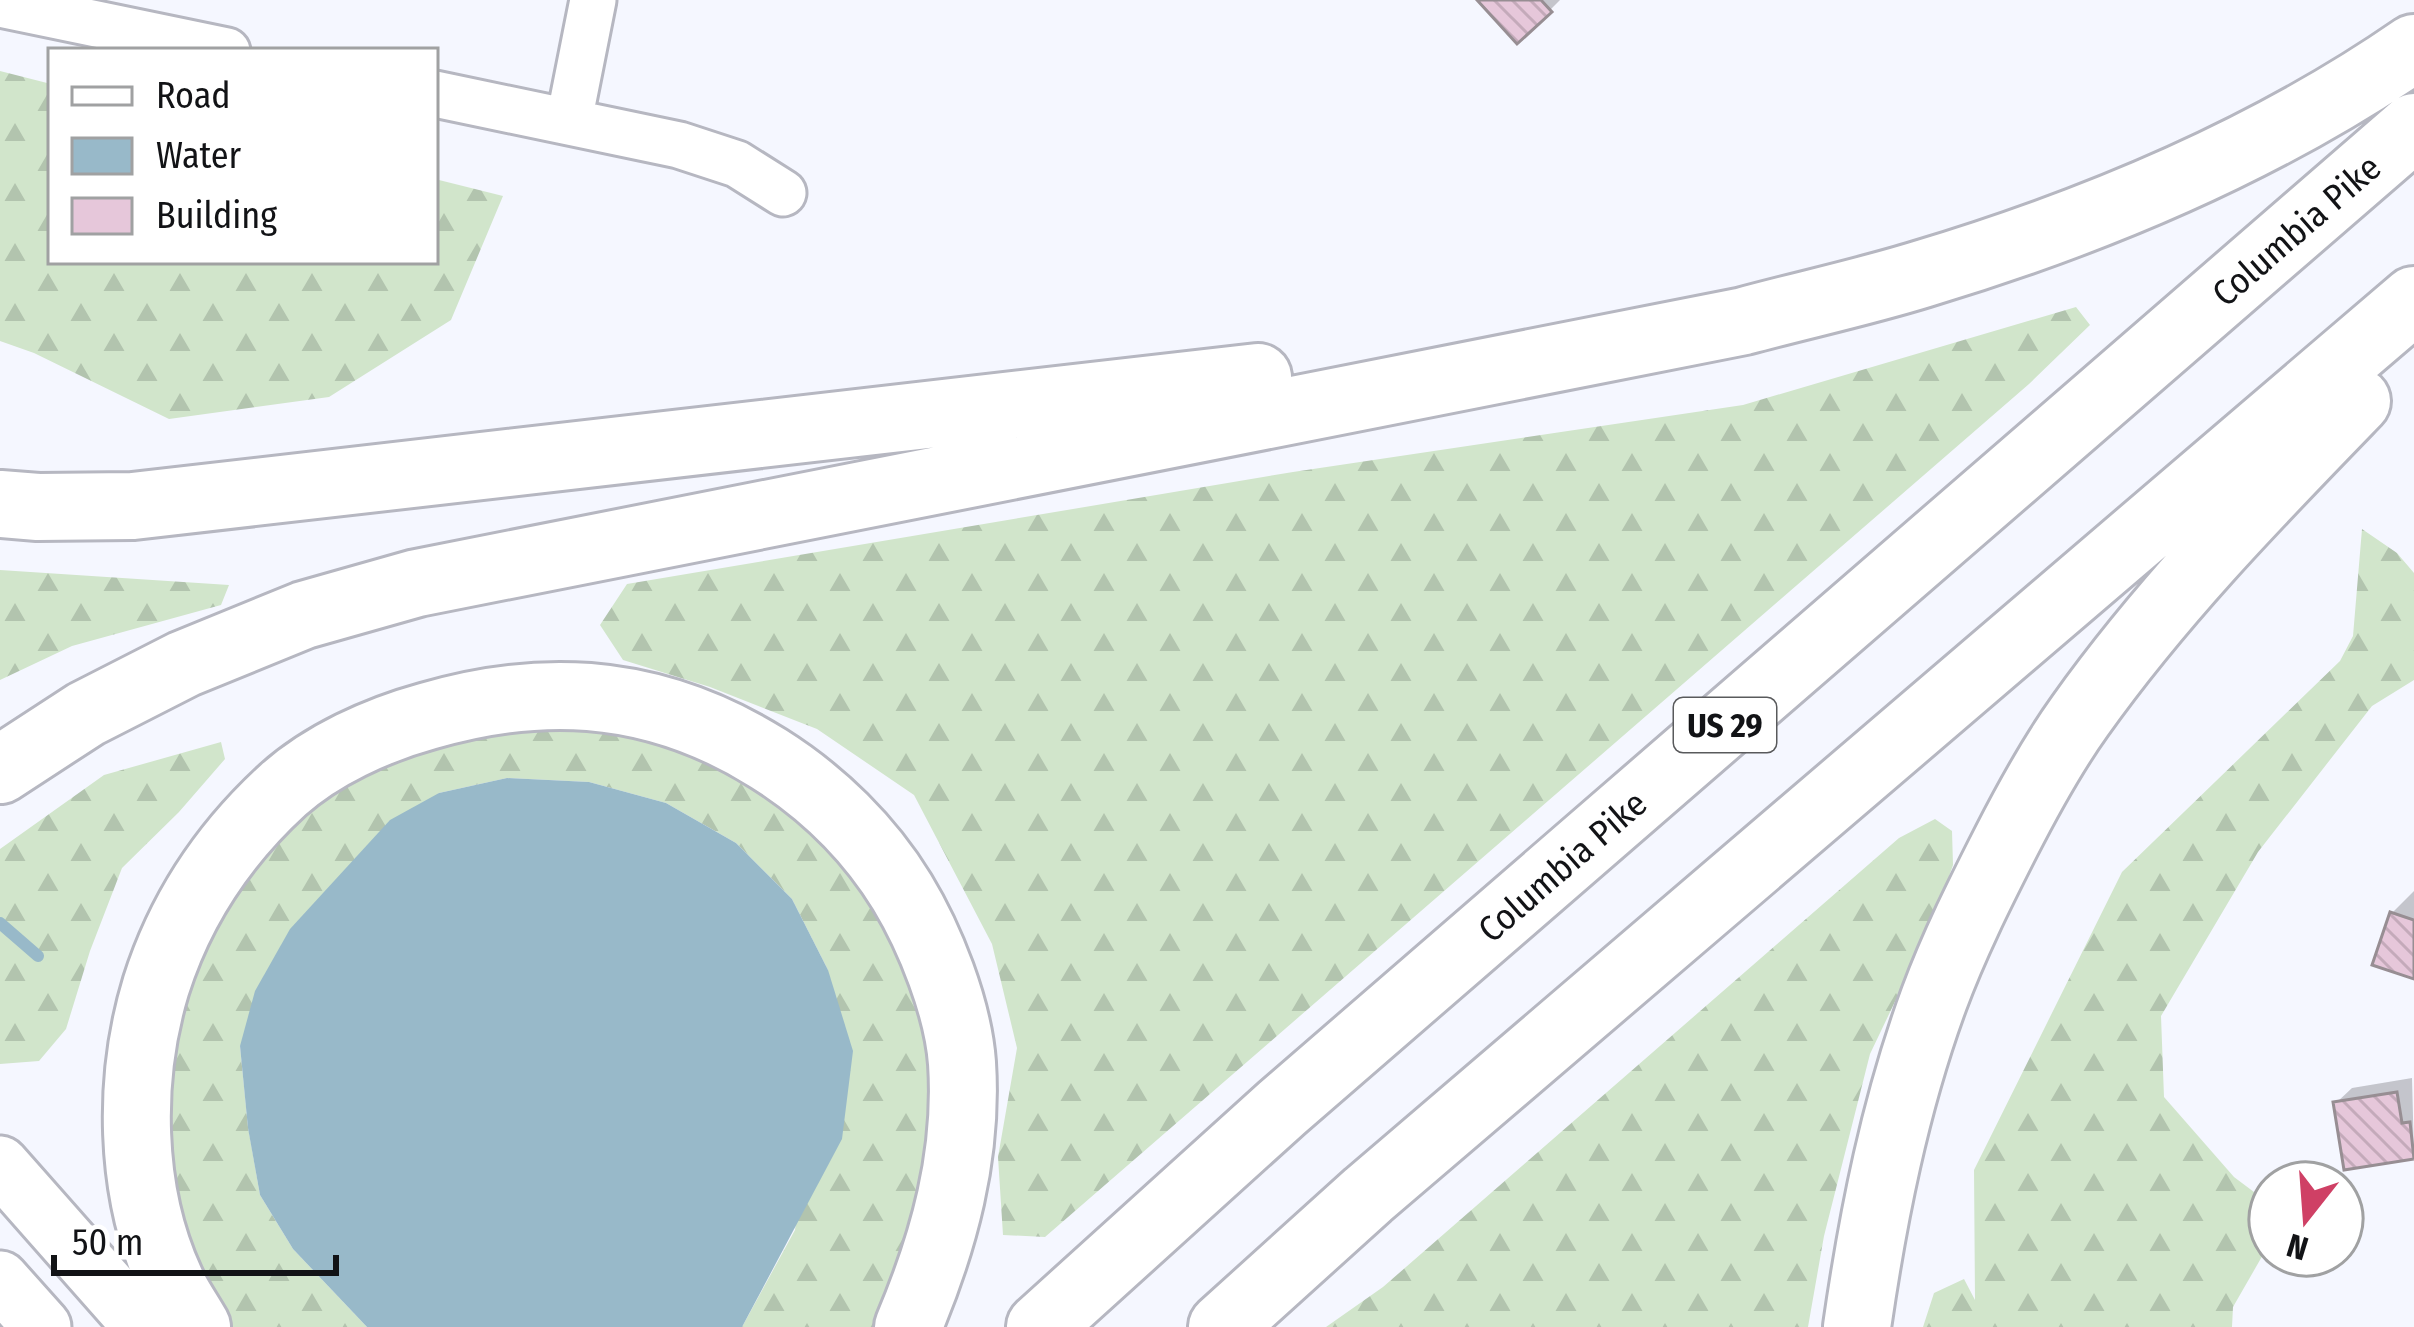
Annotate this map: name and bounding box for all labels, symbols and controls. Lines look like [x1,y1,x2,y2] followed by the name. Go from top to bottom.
[48,48,438,264] legend
[156,74,231,118] text: Road
[156,134,242,178] text: Water
[2203,146,2390,316] street label: Columbia Pike
[156,194,277,238] text: Building
[1674,698,1776,752] road number: US 29
[1469,782,1656,952] street label: Columbia Pike
[2246,1159,2366,1279] north arrow
[54,1201,336,1275] scale bar
[72,1221,143,1265] text: 50 m
[2282,1225,2313,1269] text: N

